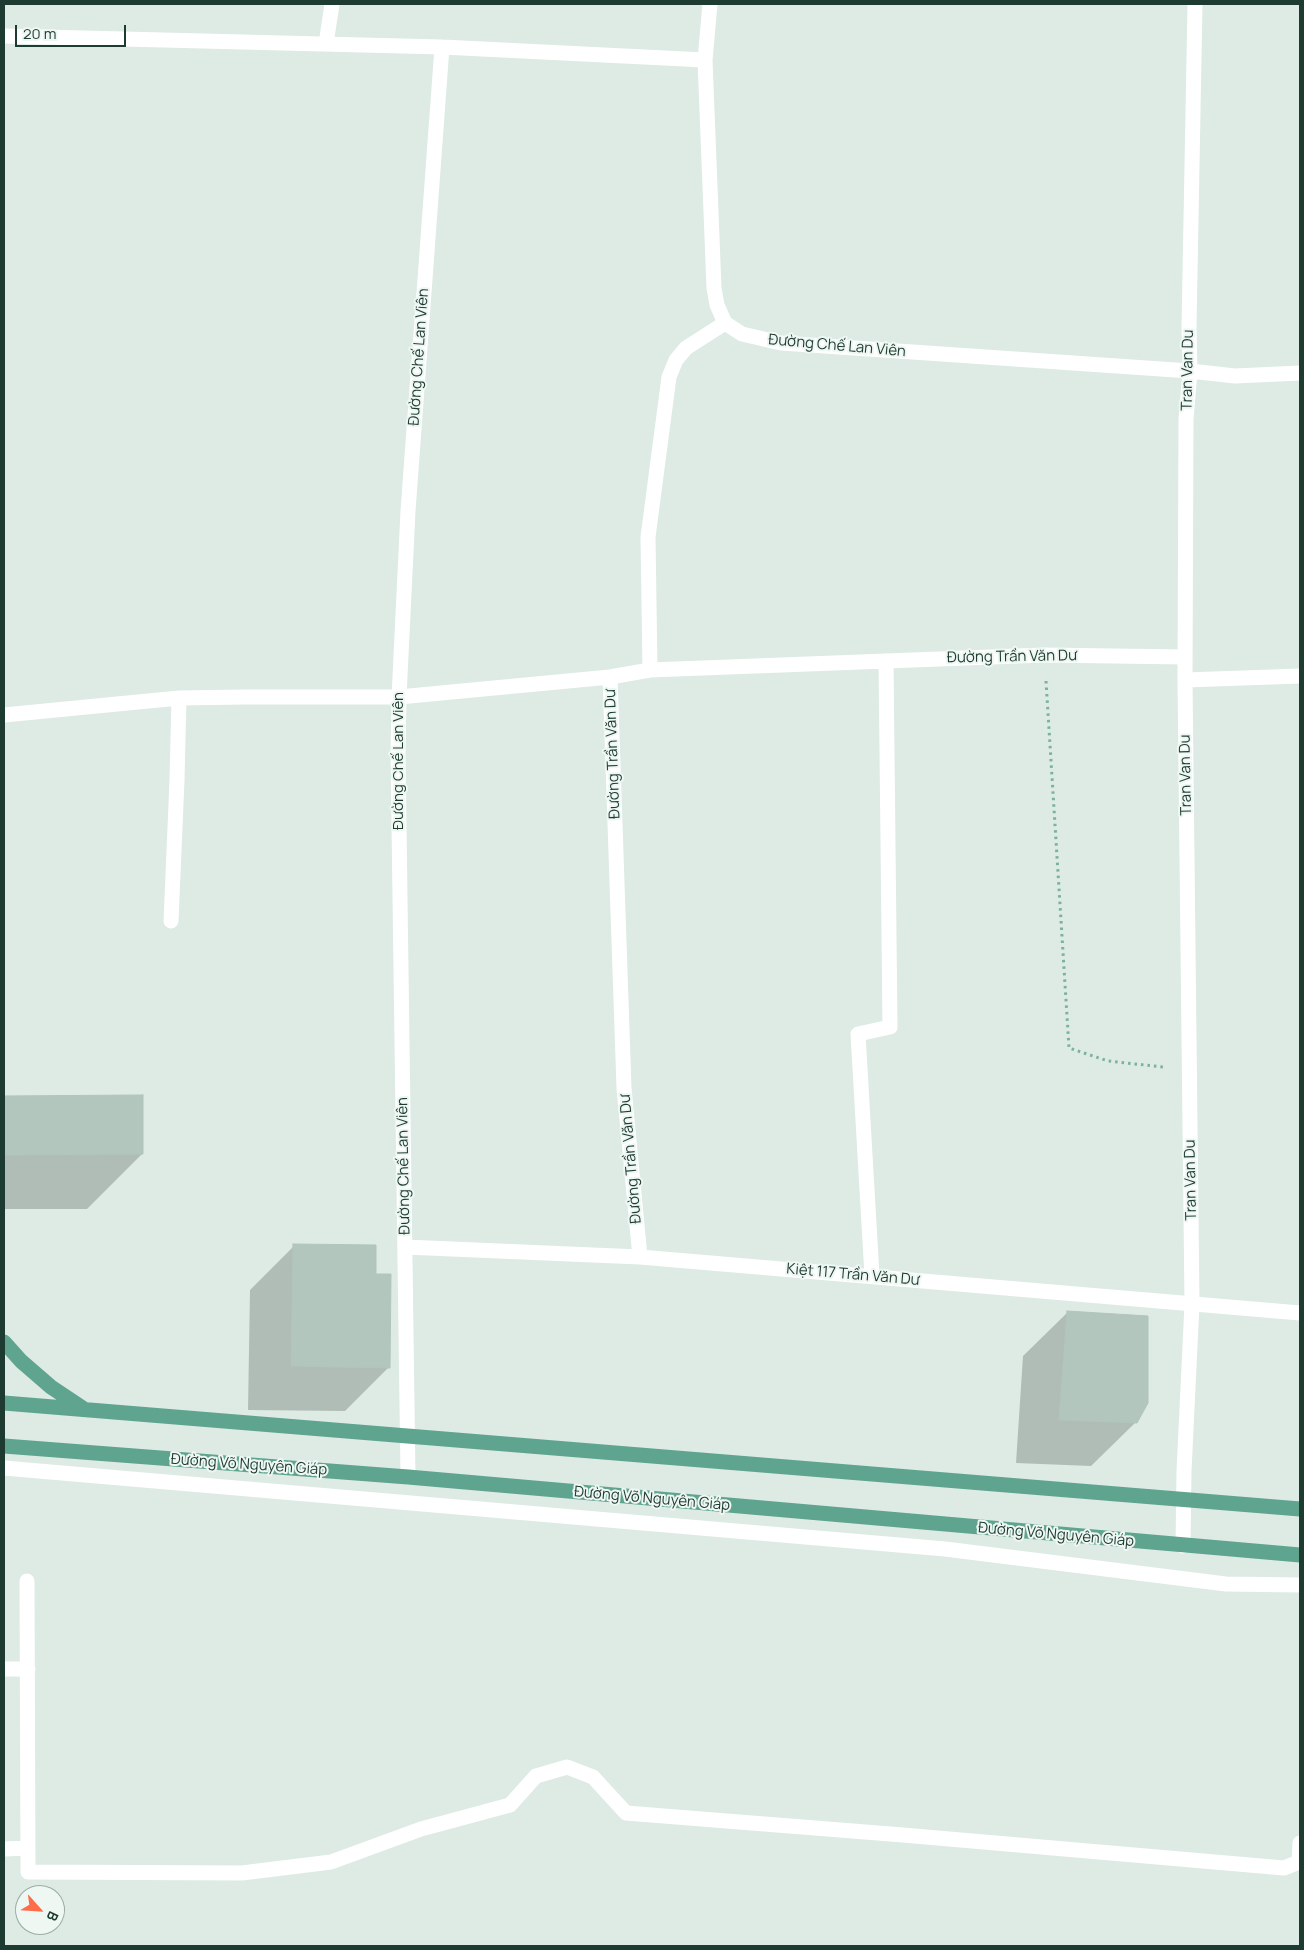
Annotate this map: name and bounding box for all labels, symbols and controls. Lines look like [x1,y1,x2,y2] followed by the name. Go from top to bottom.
[18,15,129,47] scale bar
[23,23,56,44] text: 20 m
[405,288,433,426] street label: Đường Chế Lan Viên
[1178,329,1198,411] street label: Tran Van Du
[768,331,906,361] street label: Đường Chế Lan Viên
[947,647,1077,667] street label: Đường Trần Văn Dư
[602,689,624,819] street label: Đường Trần Văn Dư
[390,692,408,830] street label: Đường Chế Lan Viên
[1176,734,1196,816] street label: Tran Van Du
[616,1093,646,1225] street label: Đường Trần Văn Dư
[394,1097,414,1235] street label: Đường Chế Lan Viên
[1181,1139,1201,1221] street label: Tran Van Du
[786,1260,920,1290] street label: Kiệt 117 Trần Văn Dư
[170,1451,328,1479] street label: Đường Võ Nguyên Giáp
[573,1483,731,1515] street label: Đường Võ Nguyên Giáp
[977,1519,1135,1551] street label: Đường Võ Nguyên Giáp
[15,1885,65,1935] north arrow
[43,1908,64,1924] text: B

